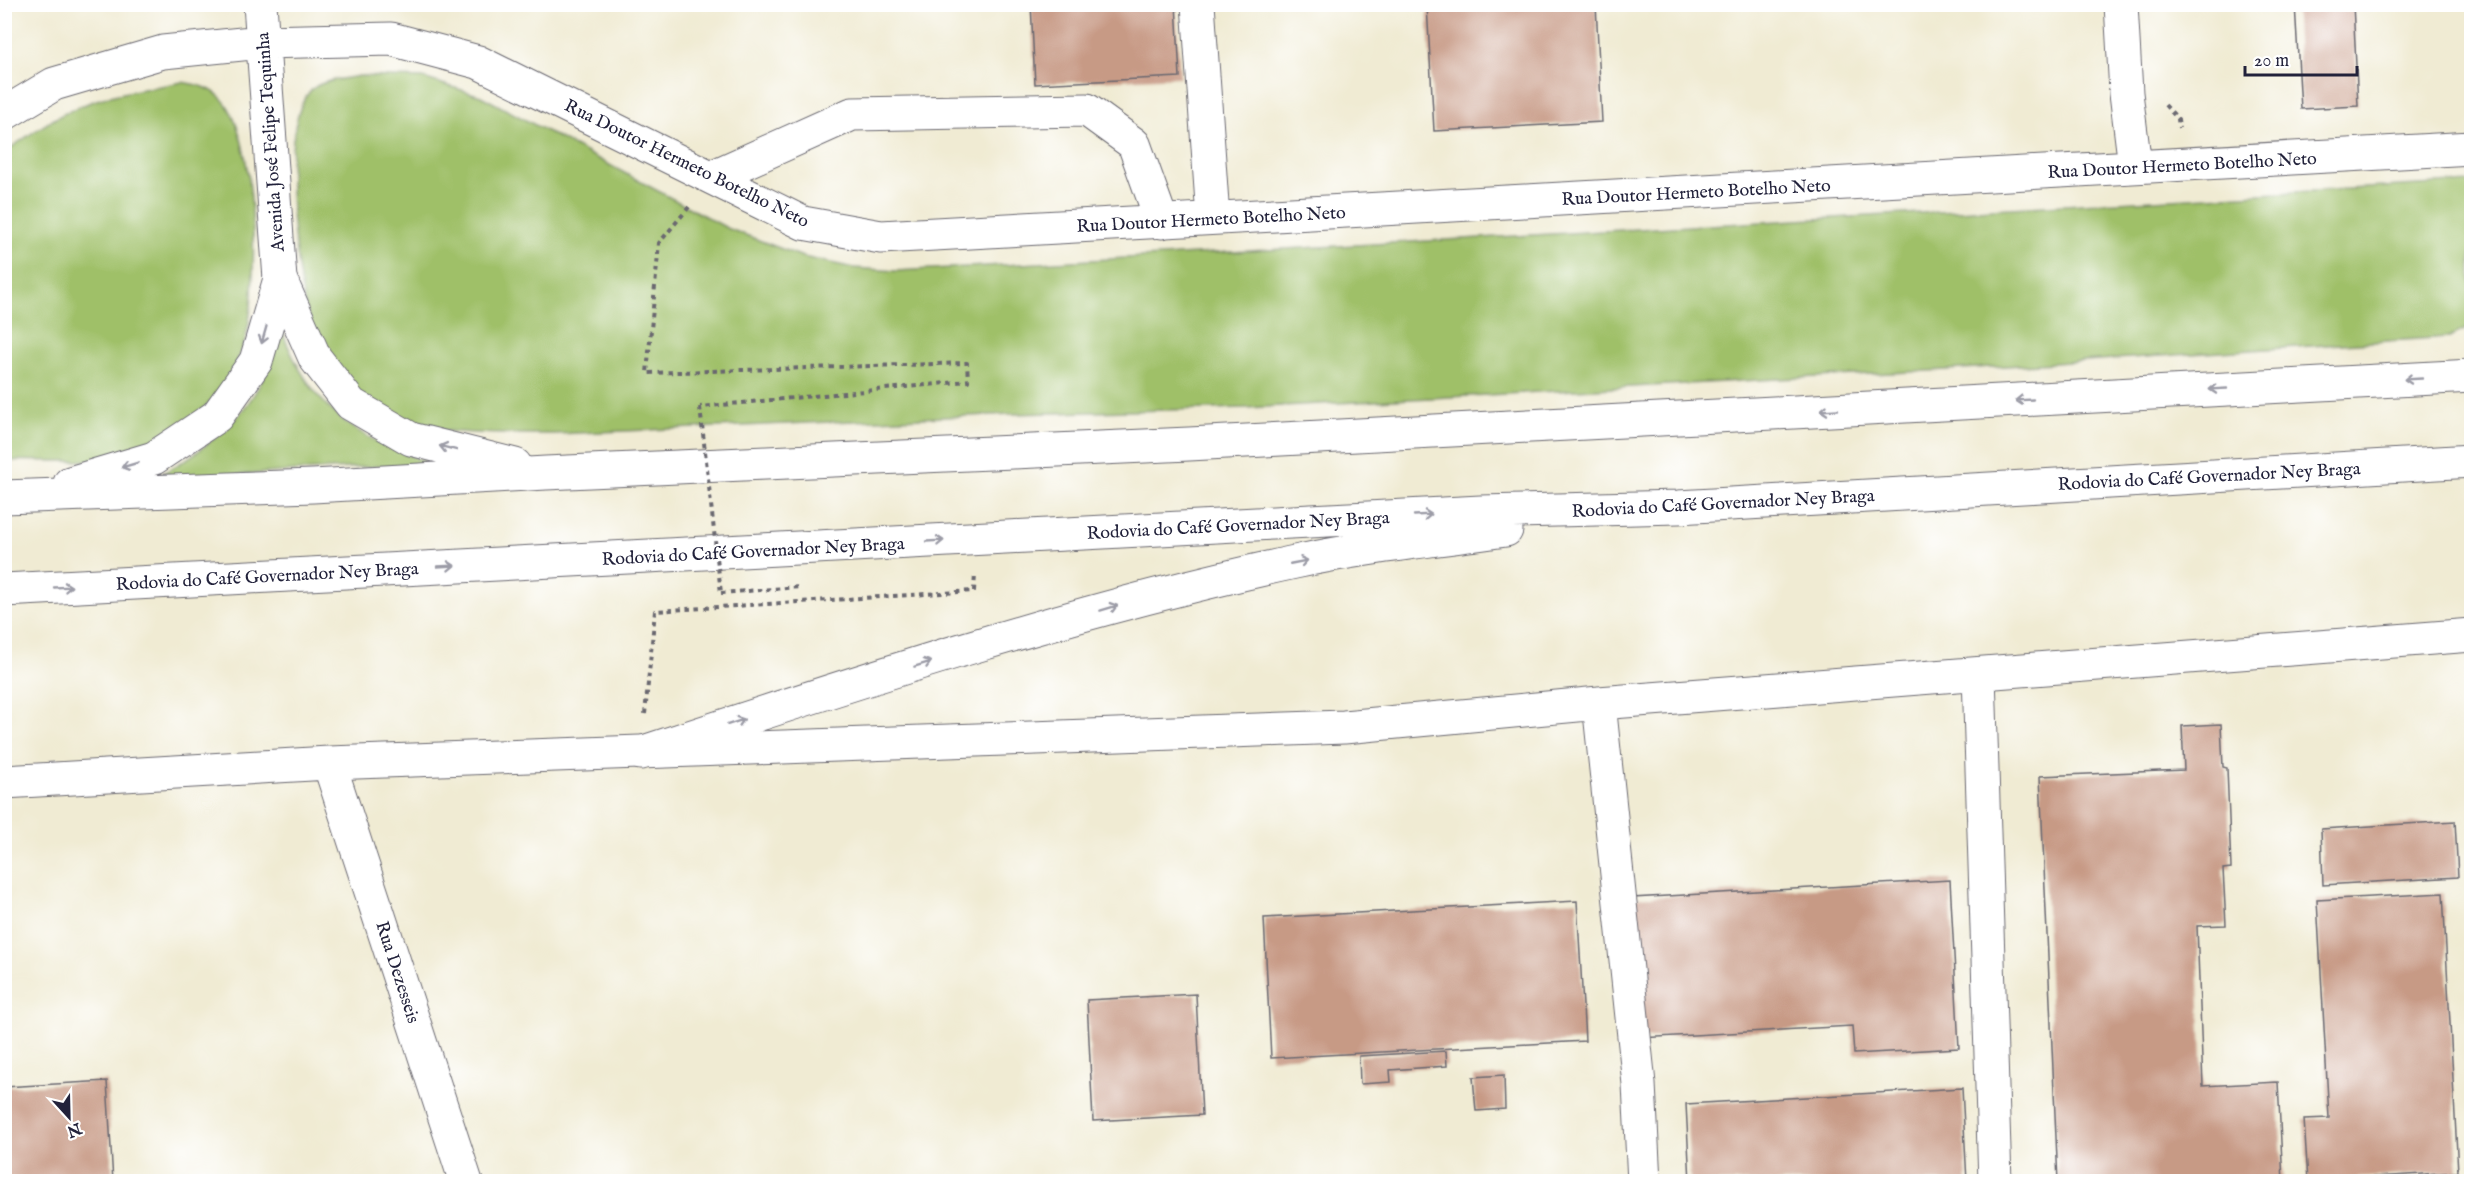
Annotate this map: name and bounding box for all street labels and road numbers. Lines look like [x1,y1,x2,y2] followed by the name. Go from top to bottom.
[252,31,291,253] street label: Avenida José Felipe Tequinha
[560,95,813,234] street label: Rua Doutor Hermeto Botelho Neto
[2047,148,2318,185] street label: Rua Doutor Hermeto Botelho Neto
[1561,175,1832,212] street label: Rua Doutor Hermeto Botelho Neto
[1076,202,1347,239] street label: Rua Doutor Hermeto Botelho Neto
[2057,458,2361,497] street label: Rodovia do Café Governador Ney Braga
[1571,485,1875,524] street label: Rodovia do Café Governador Ney Braga
[1086,507,1390,546] street label: Rodovia do Café Governador Ney Braga
[601,533,905,572] street label: Rodovia do Café Governador Ney Braga
[115,558,419,597] street label: Rodovia do Café Governador Ney Braga
[369,918,424,1026] street label: Rua Dezesseis

